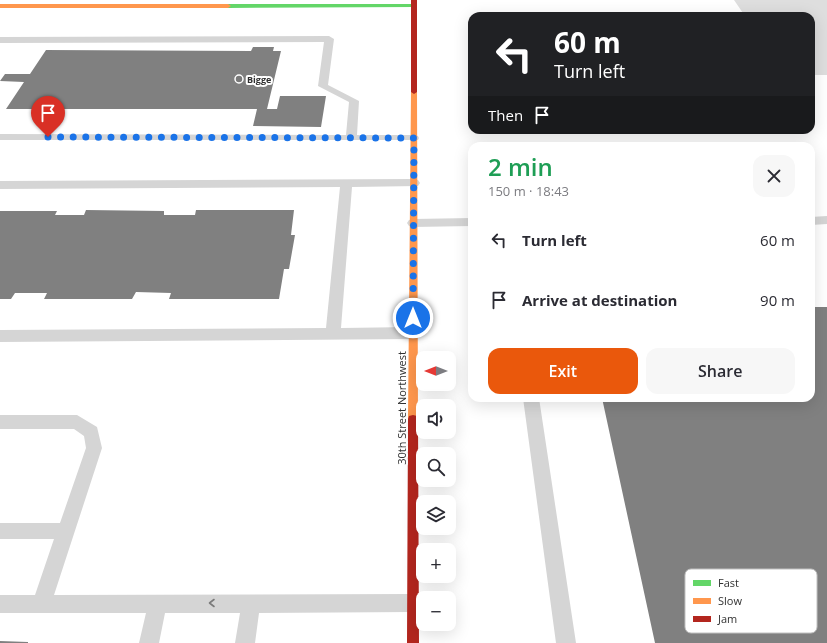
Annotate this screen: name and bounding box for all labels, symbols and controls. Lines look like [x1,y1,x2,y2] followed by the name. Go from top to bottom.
[554,23,621,61] text: 60 m
[488,28,540,80] icon: left
[554,59,625,83] text: Turn left
[247,73,271,86] place label: Bigge
[234,74,244,84] marker: Bigge
[31,96,65,137] pin
[37,102,59,124] icon: arrive
[531,104,553,126] icon: arrive
[488,105,523,125] text: Then
[488,150,553,183] text: 2 min
[753,155,795,197] button: close
[488,182,569,200] text: 150 m · 18:43
[488,229,510,251] icon: left
[522,230,587,250] text: Turn left
[760,230,795,250] text: 60 m
[488,289,510,311] icon: arrive
[522,290,677,310] text: Arrive at destination
[760,290,795,310] text: 90 m
[392,297,434,339] position arrow
[488,348,638,394] button: Exit
[646,348,795,394] button: Share
[394,351,409,465] street label: 30th Street Northwest
[416,351,456,391] north arrow
[416,351,456,631] map controls
[416,399,456,439] button: sound
[416,447,456,487] button: search
[416,495,456,535] button: layers
[416,543,456,583] button: +
[685,569,817,633] legend
[718,575,739,590] text: Fast
[416,591,456,631] button: −
[718,593,742,608] text: Slow
[209,599,215,607] one-way arrow
[717,611,737,626] text: Jam

